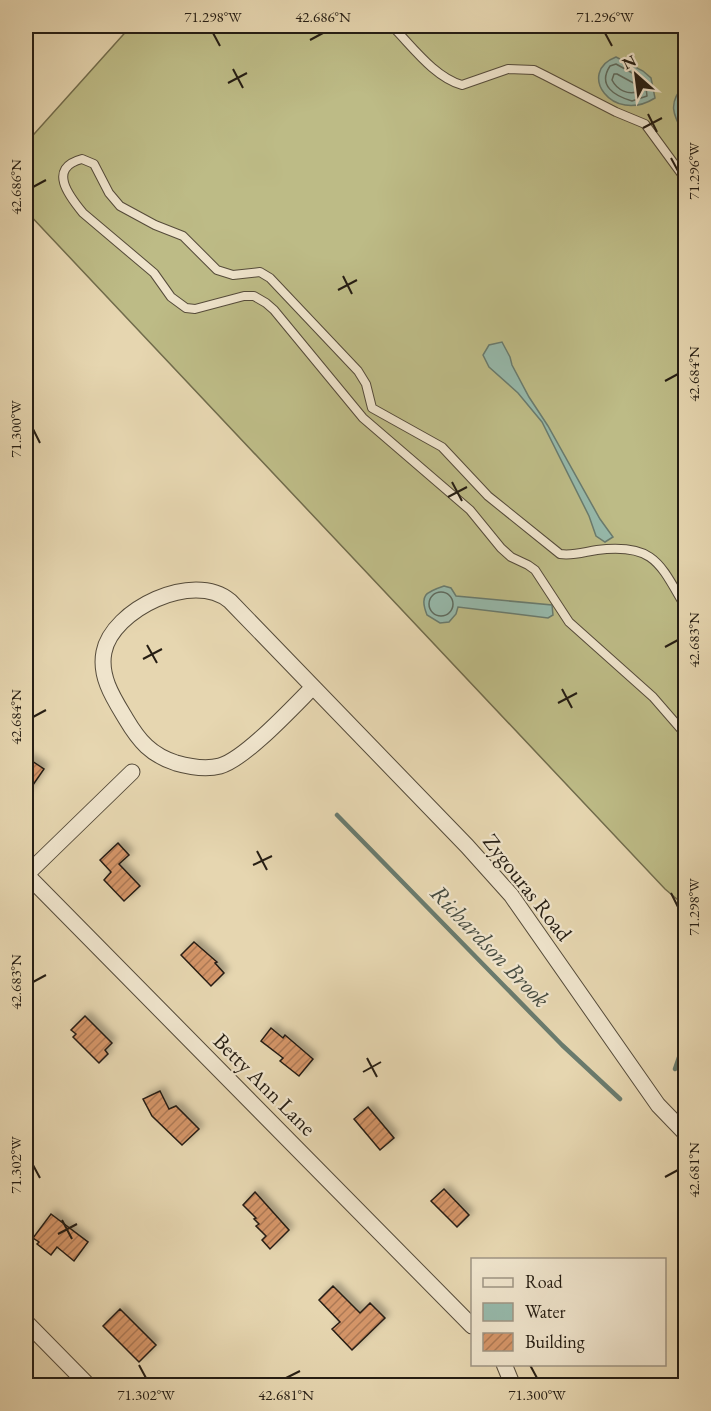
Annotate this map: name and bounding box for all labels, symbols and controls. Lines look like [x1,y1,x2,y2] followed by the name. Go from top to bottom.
[184,7,242,26] text: 71.298°W
[295,7,351,26] text: 42.686°N
[576,7,634,26] text: 71.296°W
[606,45,666,105] north arrow
[619,50,640,75] text: N
[684,142,703,200] text: 71.296°W
[6,159,25,215] text: 42.686°N
[684,346,703,402] text: 42.684°N
[6,400,25,458] text: 71.300°W
[684,612,703,668] text: 42.683°N
[6,689,25,745] text: 42.684°N
[477,828,579,948] street label: Zygouras Road
[424,878,557,1014] water label: Richardson Brook
[684,878,703,936] text: 71.298°W
[6,954,25,1010] text: 42.683°N
[207,1027,323,1142] street label: Betty Ann Lane
[6,1136,25,1194] text: 71.302°W
[684,1142,703,1198] text: 42.681°N
[471,1258,666,1366] legend
[525,1270,564,1293] text: Road
[525,1300,566,1323] text: Water
[525,1330,585,1353] text: Building
[117,1385,175,1404] text: 71.302°W
[258,1385,314,1404] text: 42.681°N
[508,1385,566,1404] text: 71.300°W

